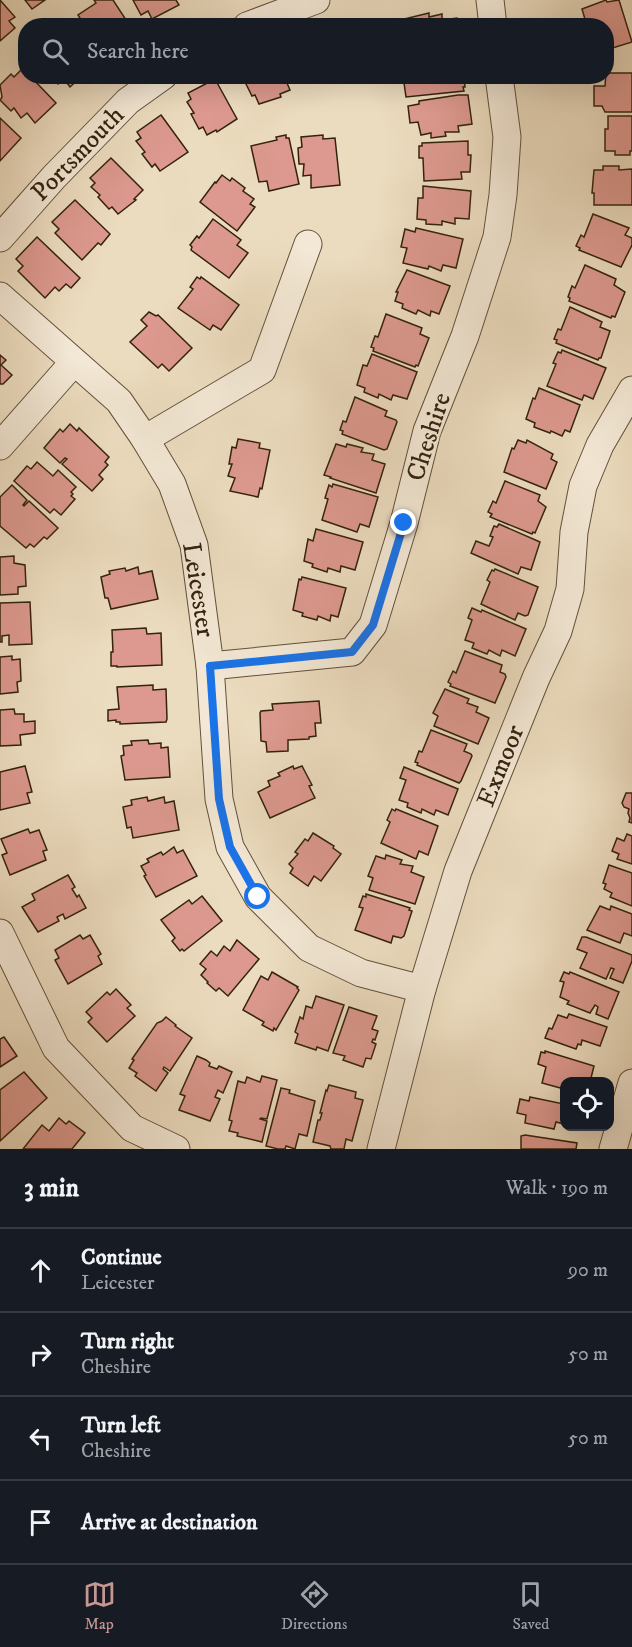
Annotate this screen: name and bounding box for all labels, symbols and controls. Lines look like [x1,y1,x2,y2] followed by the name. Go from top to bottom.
[18,18,614,84] search box
[39,35,72,68] icon: search
[87,38,189,65] text: Search here
[24,99,132,209] street label: Portsmouth
[399,389,459,485] street label: Cheshire
[390,509,416,535] route end
[174,540,222,640] street label: Leicester
[470,720,532,812] street label: Exmoor
[244,883,270,909] route start
[560,1077,614,1131] map controls
[560,1077,614,1131] button: locate
[24,1172,79,1205] text: 3 min
[506,1176,608,1201] text: Walk · 190 m
[81,1244,162,1271] text: Continue
[24,1254,57,1287] icon: ahead
[568,1258,608,1283] text: 90 m
[81,1271,155,1296] text: Leicester
[81,1328,174,1355] text: Turn right
[24,1338,57,1371] icon: right
[568,1342,608,1367] text: 50 m
[81,1355,151,1380] text: Cheshire
[81,1412,161,1439] text: Turn left
[24,1422,57,1455] icon: left
[568,1426,608,1451] text: 50 m
[81,1439,151,1464] text: Cheshire
[24,1506,57,1539] icon: arrive
[81,1509,258,1536] text: Arrive at destination
[83,1578,116,1634] tab: Map
[281,1578,347,1634] tab: Directions
[513,1578,549,1634] tab: Saved

